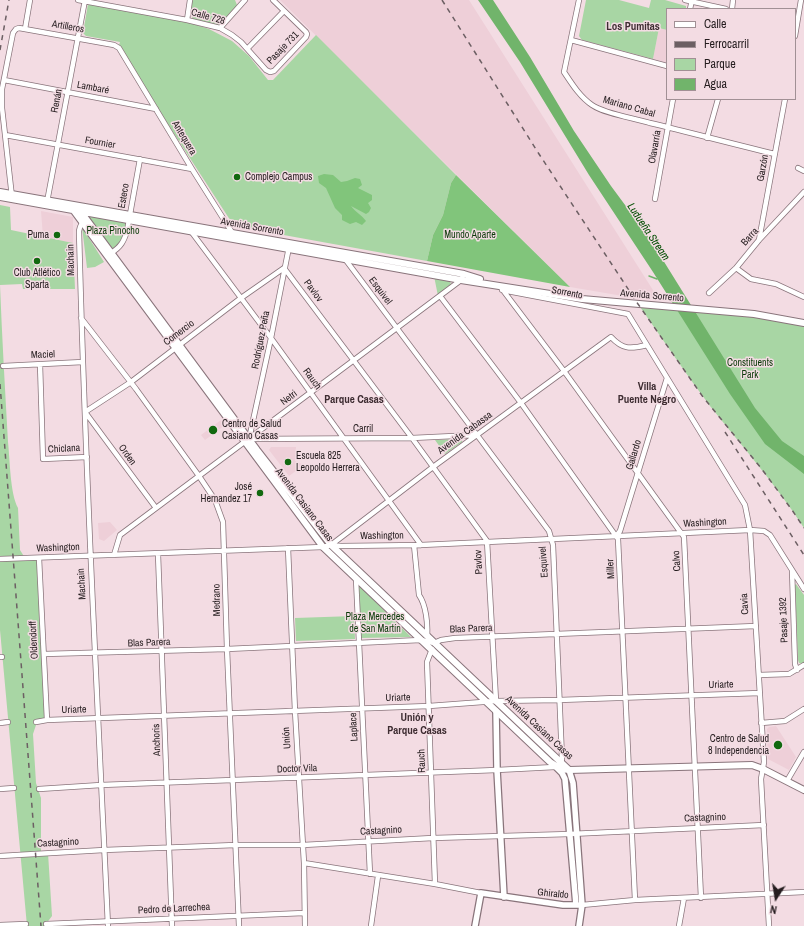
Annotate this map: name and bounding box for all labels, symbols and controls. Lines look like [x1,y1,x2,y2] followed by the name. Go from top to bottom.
[190,6,226,28] street label: Calle 728
[666,8,796,100] legend
[704,16,726,32] text: Calle
[51,18,85,36] street label: Artilleros
[606,20,660,34] district label: Los Pumitas
[264,29,302,67] street label: Pasaje 731
[704,36,749,52] text: Ferrocarril
[704,56,736,72] text: Parque
[704,76,727,92] text: Agua
[76,79,110,97] street label: Lambaré
[49,88,65,114] street label: Renán
[601,94,657,120] street label: Mariano Cabal
[169,119,199,157] street label: Antequera
[646,129,664,165] street label: Olavarría
[84,134,116,152] street label: Fournier
[755,154,771,182] street label: Garzón
[245,171,312,183] place label: Complejo Campus
[232,172,242,182] marker: Complejo Campus
[116,183,132,209] street label: Esteco
[624,201,672,263] water label: Ludueña Stream
[220,216,284,238] street label: Avenida Sorrento
[87,225,139,237] park label: Plaza Pinocho
[739,226,761,248] street label: Barra
[28,229,49,241] place label: Puma
[444,229,496,241] park label: Mundo Aparte
[52,230,62,240] marker: Puma
[65,244,77,276] street label: Machain
[32,256,42,266] marker: Club Atlético Sparta
[14,267,60,290] place label: Club Atlético Sparta
[366,275,394,307] street label: Esquivel
[301,278,325,304] street label: Pavlov
[550,284,584,302] street label: Sorrento
[620,287,684,305] street label: Avenida Sorrento
[249,310,273,370] street label: Rodríguez Peña
[161,318,197,348] street label: Comercio
[31,349,55,361] street label: Maciel
[727,357,773,380] park label: Constituents Park
[300,366,324,392] street label: Rauch
[618,380,676,406] district label: Villa Puente Negro
[278,388,300,408] street label: Netri
[324,393,384,407] district label: Parque Casas
[435,409,495,457] street label: Avenida Cabassa
[222,418,281,442] place label: Centro de Salud Casiano Casas
[353,423,373,435] street label: Carril
[207,424,219,436] marker: Centro de Salud Casiano Casas
[624,438,644,472] street label: Gallardo
[48,442,80,456] street label: Chiclana
[115,442,139,468] street label: Orden
[296,450,360,474] place label: Escuela 825 Leopoldo Herrera
[283,457,293,467] marker: Escuela 825 Leopoldo Herrera
[273,466,335,544] street label: Avenida Casiano Casas
[200,481,252,504] place label: José Hernandez 17
[255,488,265,498] marker: José Hernandez 17
[683,516,727,530] street label: Washington
[360,530,404,542] street label: Washington
[36,541,80,555] street label: Washington
[537,546,551,578] street label: Esquivel
[472,549,486,575] street label: Pavlov
[670,550,684,572] street label: Calvo
[604,559,618,579] street label: Miller
[75,568,89,600] street label: Machain
[211,584,223,616] street label: Medrano
[738,593,752,615] street label: Cavia
[777,597,791,643] street label: Pasaje 1392
[346,611,404,634] park label: Plaza Mercedes de San Martín
[27,621,41,659] street label: Oldendorff
[449,622,493,636] street label: Blas Parera
[127,636,171,650] street label: Blas Parera
[708,679,734,691] street label: Uriarte
[385,692,411,704] street label: Uriarte
[503,694,575,762] street label: Avenida Casiano Casas
[61,704,87,716] street label: Uriarte
[387,711,447,737] district label: Unión y Parque Casas
[347,712,361,742] street label: Laplace
[150,724,164,756] street label: Anchoris
[280,727,294,749] street label: Unión
[708,733,769,756] place label: Centro de Salud 8 Independencia
[772,739,784,751] marker: Centro de Salud 8 Independencia
[416,749,428,773] street label: Rauch
[277,762,317,776] street label: Doctor Vila
[684,811,726,825] street label: Castagnino
[360,824,402,838] street label: Castagnino
[37,836,79,850] street label: Castagnino
[756,878,796,918] north arrow
[537,886,569,902] street label: Ghiraldo
[137,901,211,917] street label: Pedro de Larrechea
[769,902,778,917] text: N

